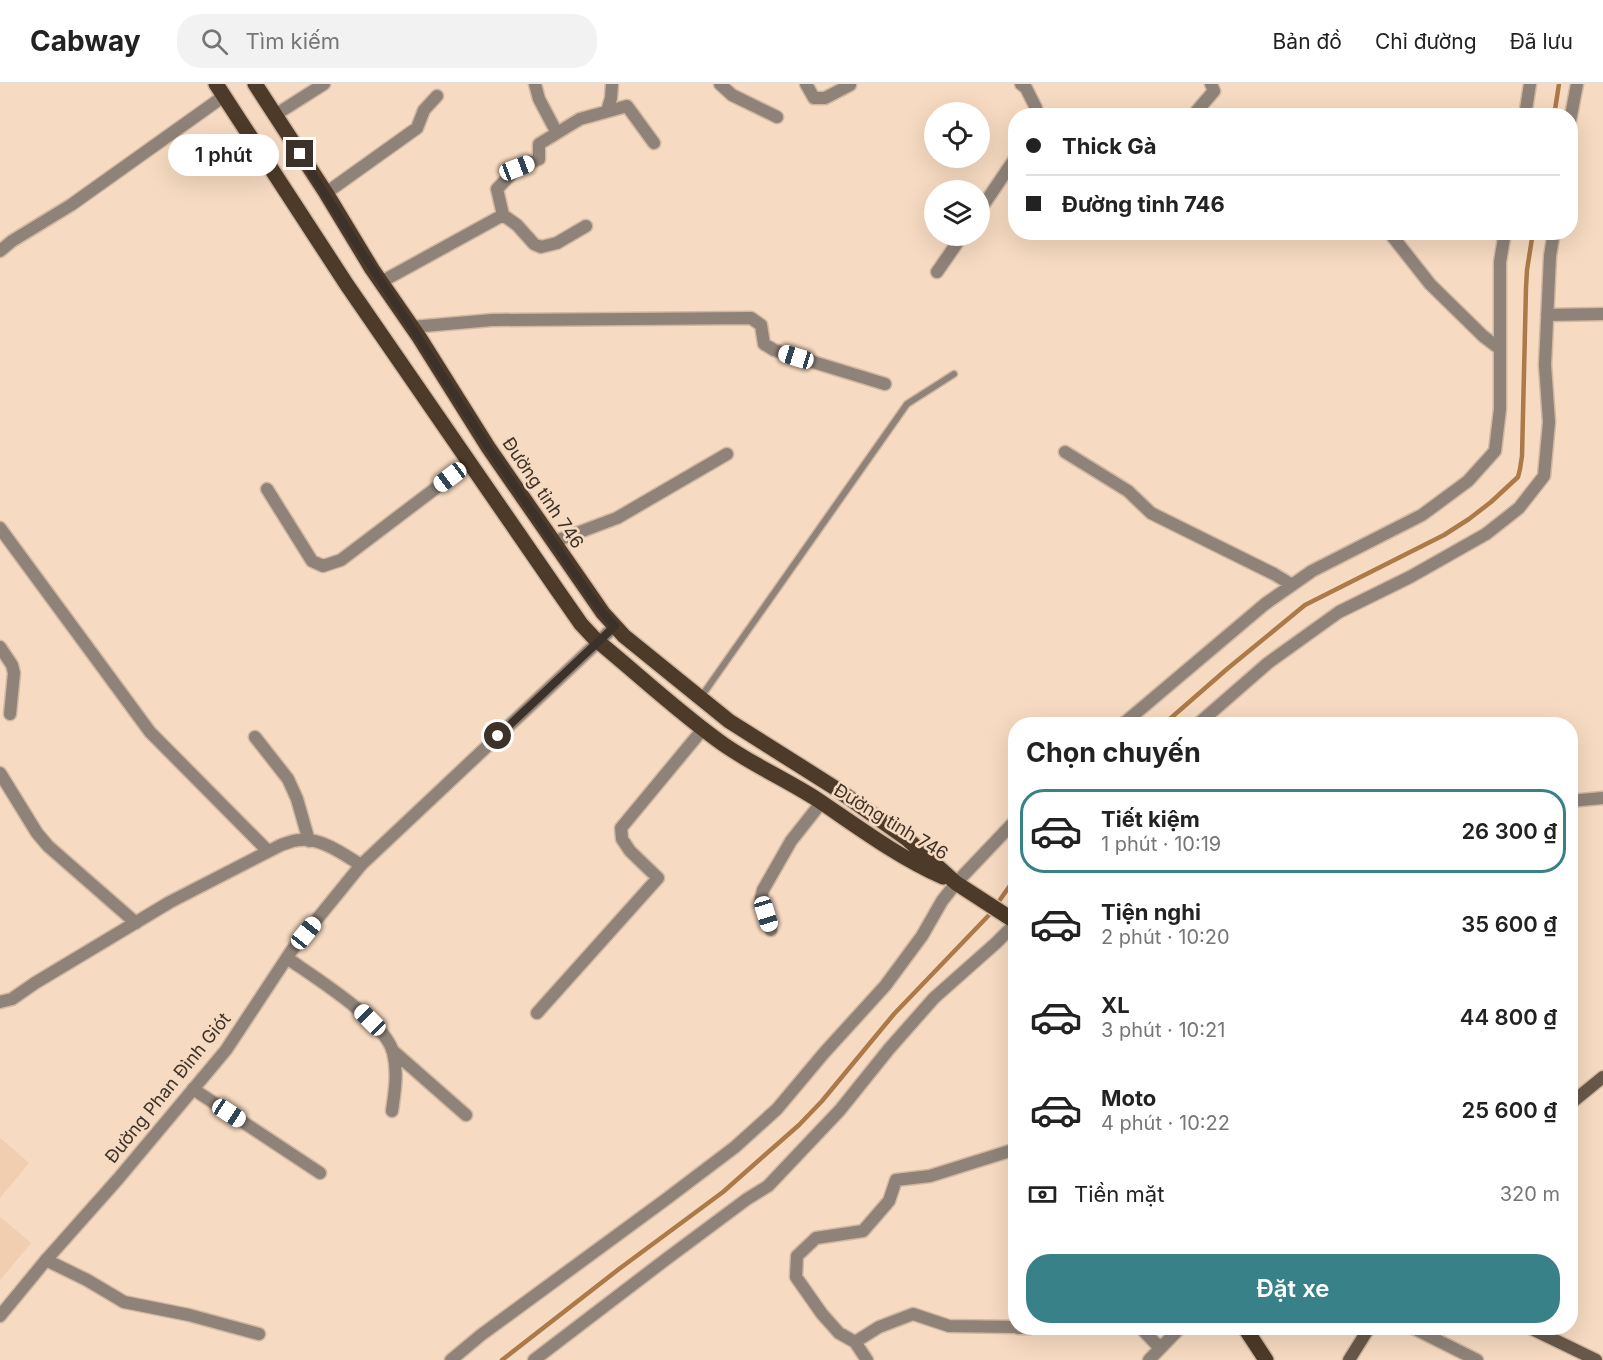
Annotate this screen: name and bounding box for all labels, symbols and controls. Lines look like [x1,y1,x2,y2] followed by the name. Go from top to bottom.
[177,14,597,68] search box
[30,24,141,58] text: Cabway
[198,25,231,58] icon: search
[246,28,340,54] text: Tìm kiếm
[1273,29,1342,54] text: Bản đồ
[1375,29,1477,54] text: Chỉ đường
[1510,29,1573,54] text: Đã lưu
[924,102,990,246] map controls
[924,102,990,168] button: locate
[168,133,279,175] callout: 1 phút
[1062,133,1157,159] text: Thick Gà
[286,140,313,167] route end
[195,143,252,167] text: 1 phút
[497,153,537,183] car
[924,180,990,246] button: layers
[1062,191,1225,217] text: Đường tỉnh 746
[776,343,816,371] car
[498,433,588,552] street label: Đường tỉnh 746
[430,459,470,495] car
[484,722,511,749] route start
[1026,736,1201,769] text: Chọn chuyến
[830,779,952,864] street label: Đường tỉnh 746
[1029,804,1083,858] icon: car
[1101,806,1200,832] text: Tiết kiệm
[1461,818,1557,844] text: 26 300 ₫
[1101,832,1221,856] text: 1 phút · 10:19
[752,894,780,934] car
[1029,897,1083,951] icon: car
[1101,899,1201,925] text: Tiện nghi
[1461,911,1557,937] text: 35 600 ₫
[288,913,324,953] car
[1101,925,1230,949] text: 2 phút · 10:20
[1029,990,1083,1044] icon: car
[1101,992,1130,1018] text: XL
[351,1001,389,1039] car
[1460,1004,1557,1030] text: 44 800 ₫
[101,1008,235,1167] street label: Đường Phan Đình Giót
[1101,1018,1225,1042] text: 3 phút · 10:21
[1029,1083,1083,1137] icon: car
[1101,1085,1156,1111] text: Moto
[209,1096,249,1130] car
[1462,1097,1557,1123] text: 25 600 ₫
[1101,1111,1230,1135] text: 4 phút · 10:22
[1026,1178,1059,1211] icon: cash
[1074,1181,1164,1207] text: Tiền mặt
[1500,1182,1560,1206] text: 320 m
[1026,1254,1560,1323] button: Đặt xe

